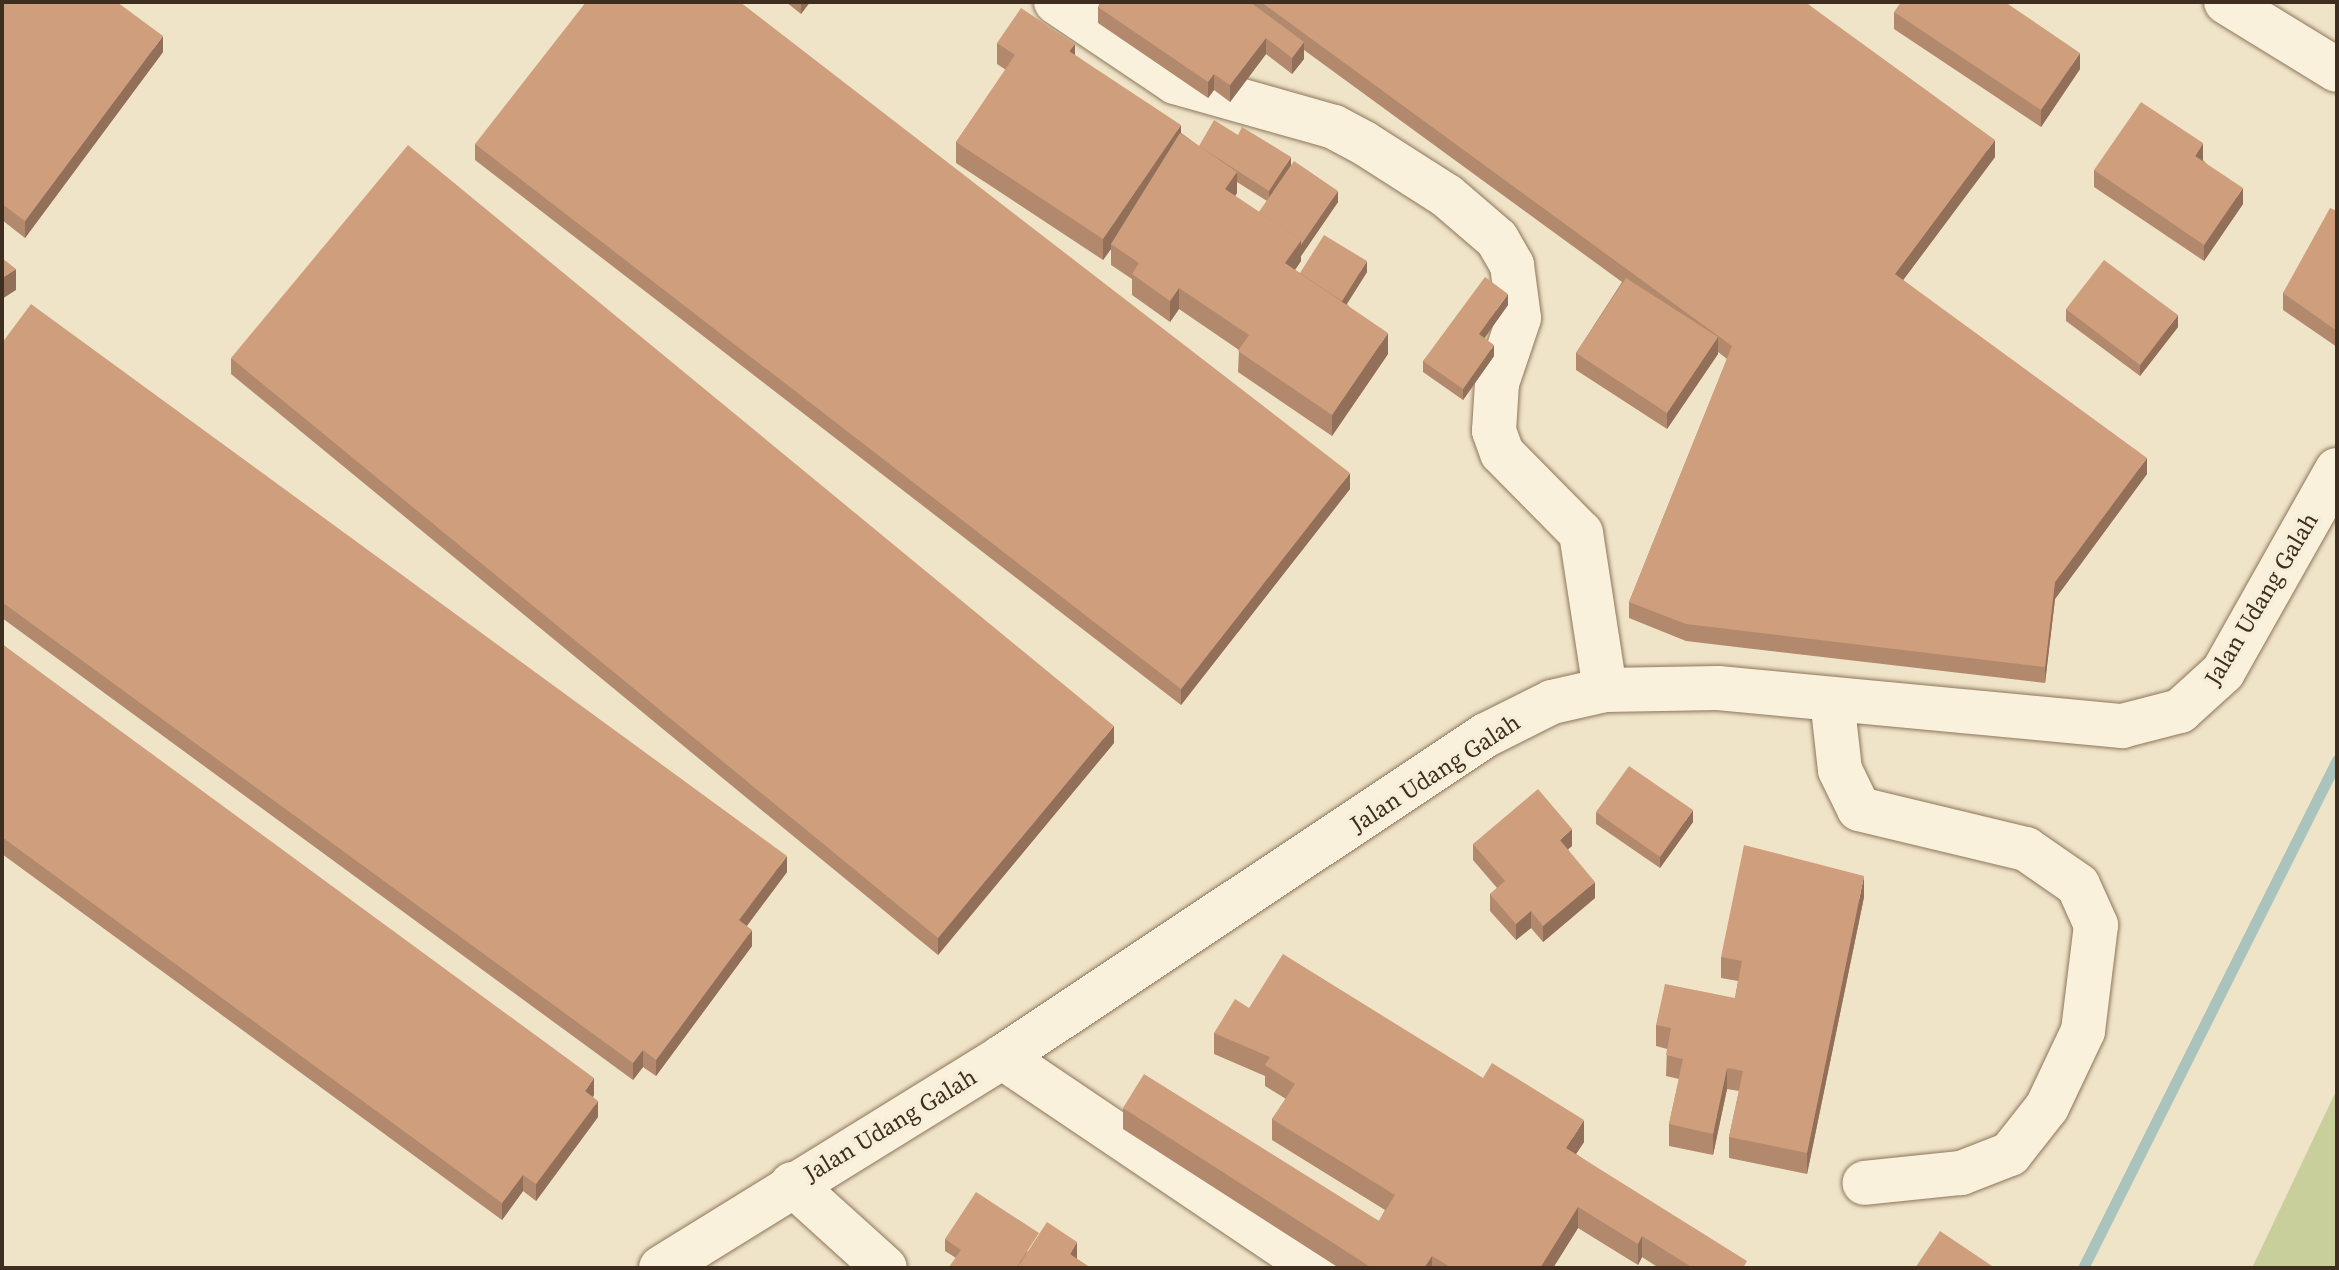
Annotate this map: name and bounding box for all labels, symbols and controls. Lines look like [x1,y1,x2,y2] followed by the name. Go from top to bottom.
[2198,507,2324,691] street label: Jalan Udang Galah
[1345,707,1525,839] street label: Jalan Udang Galah
[798,1062,982,1188] street label: Jalan Udang Galah

